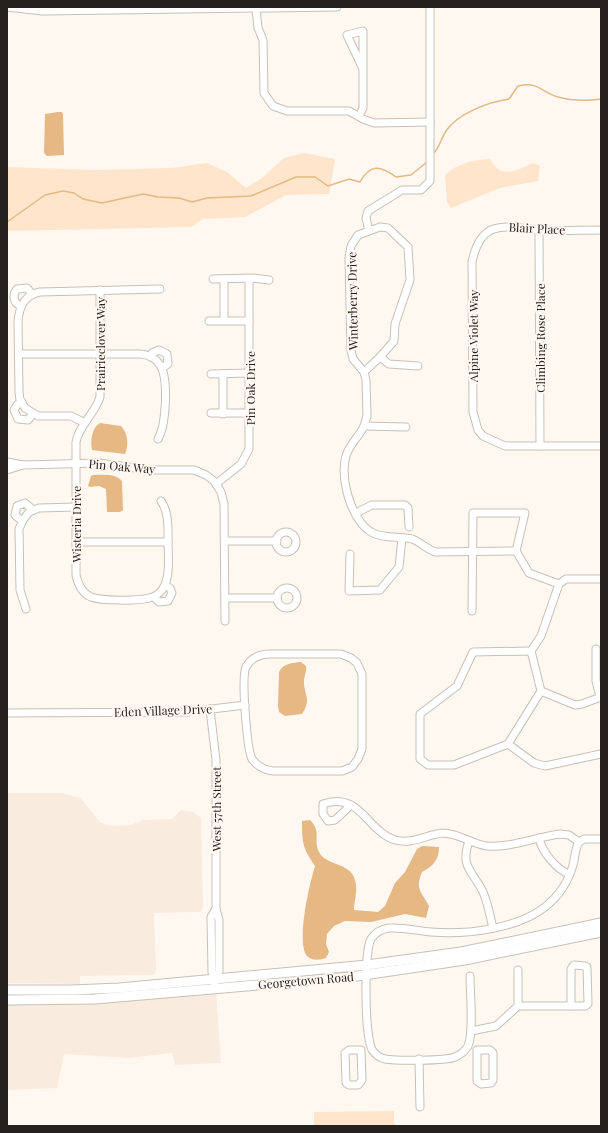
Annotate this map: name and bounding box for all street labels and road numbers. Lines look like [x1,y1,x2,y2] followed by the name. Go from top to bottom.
[508,219,566,237] street label: Blair Place
[343,252,361,351] street label: Winterberry Drive
[532,283,548,393] street label: Climbing Rose Place
[465,290,481,383] street label: Alpine Violet Way
[92,297,108,391] street label: Prairieclover Way
[242,351,258,425] street label: Pin Oak Drive
[88,455,156,477] street label: Pin Oak Way
[68,486,84,563] street label: Wisteria Drive
[114,700,212,720] street label: Eden Village Drive
[208,766,224,852] street label: West 57th Street
[257,968,355,992] street label: Georgetown Road

